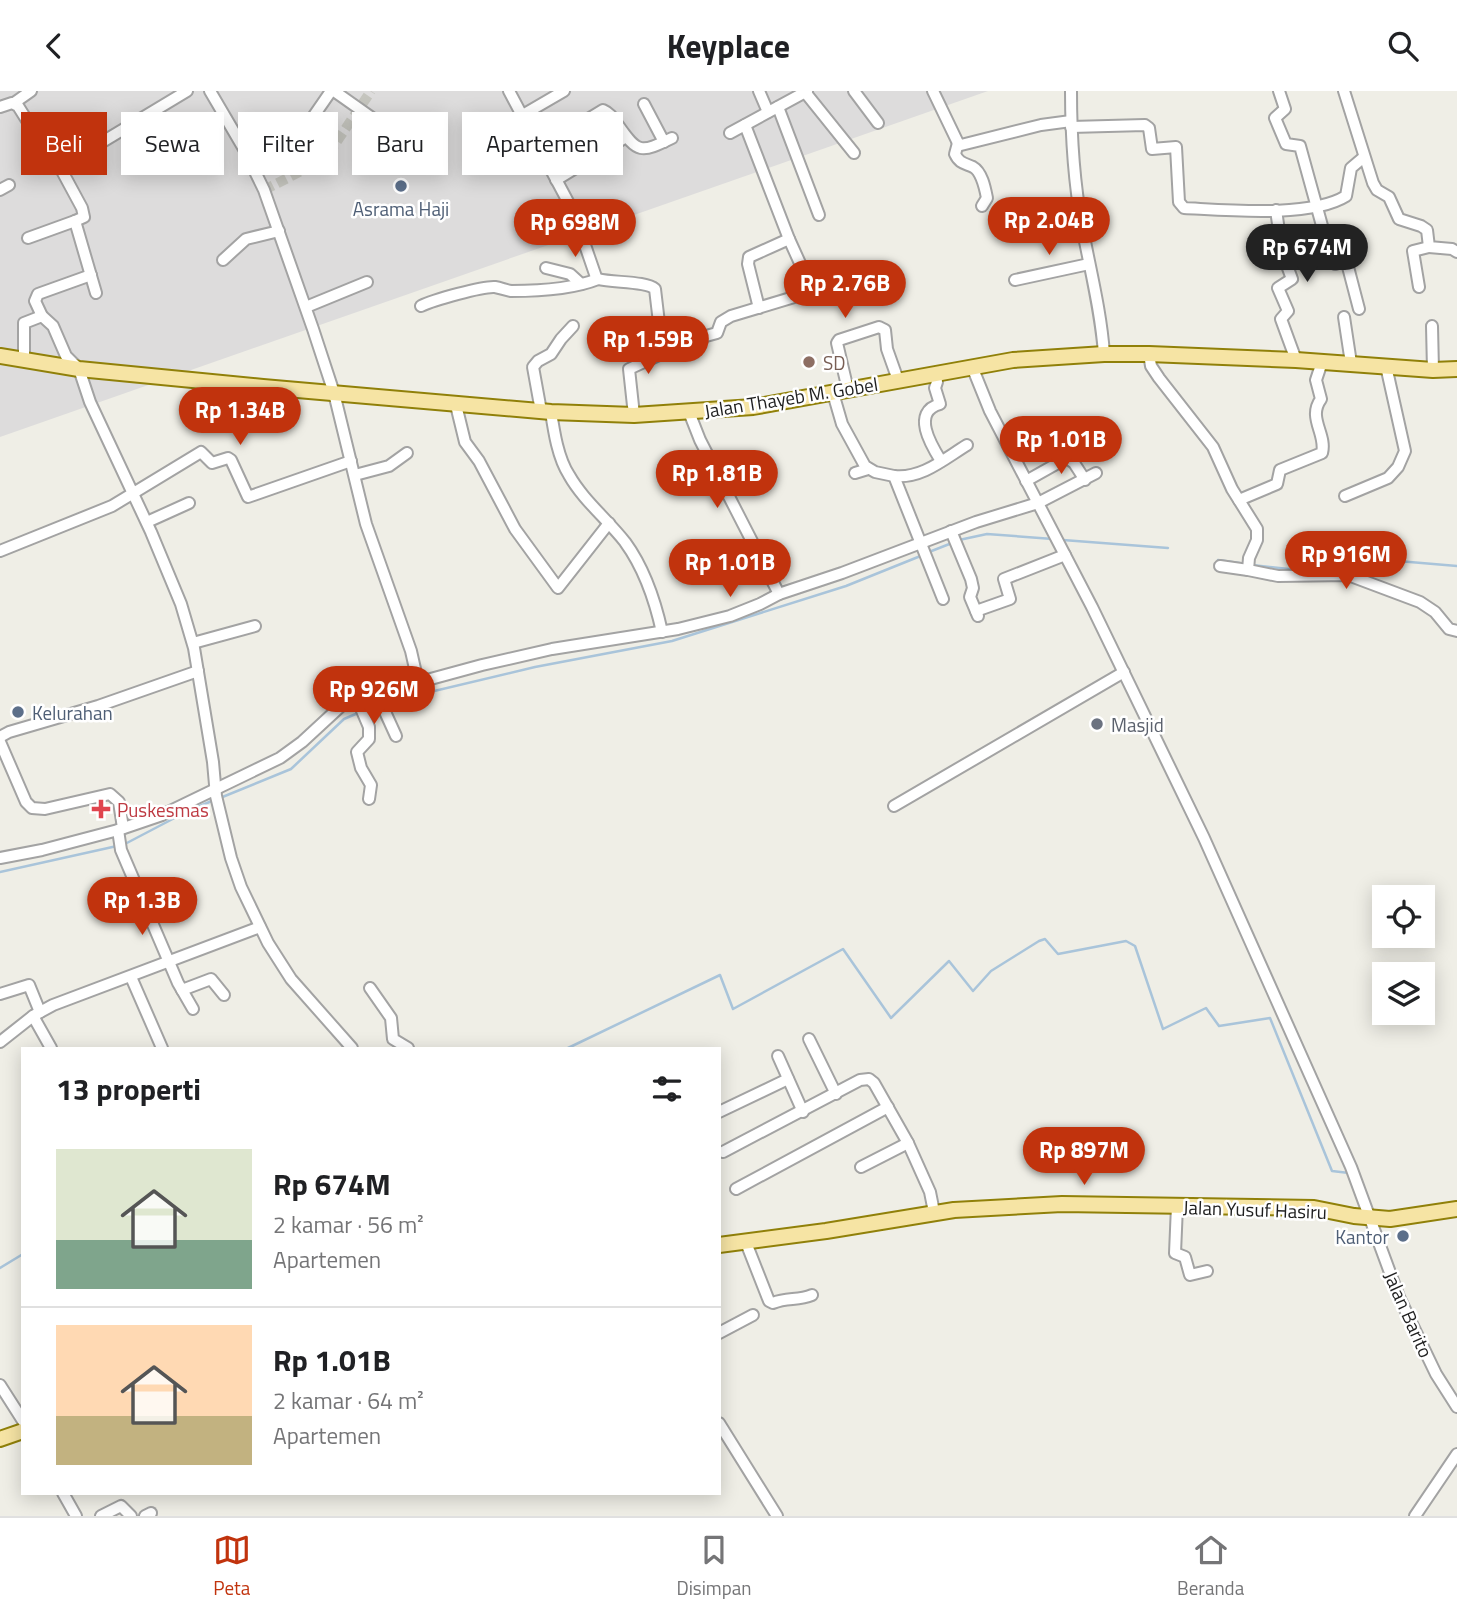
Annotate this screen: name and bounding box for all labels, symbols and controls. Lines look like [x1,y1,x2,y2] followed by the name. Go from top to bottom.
[667,22,790,70] text: Keyplace
[35,27,73,65] icon: back
[1384,27,1422,65] icon: search
[21,112,107,175] chip: Beli
[121,112,224,175] chip: Sewa
[238,112,338,175] chip: Filter
[352,112,448,175] chip: Baru
[462,112,623,175] chip: Apartemen
[393,178,409,194] marker: Asrama Haji
[353,194,449,223] place label: Asrama Haji
[977,197,1121,257] pin: Rp 2.04B
[510,199,640,259] pin: Rp 698M
[1004,202,1094,237] text: Rp 2.04B
[530,204,620,239] text: Rp 698M
[1242,225,1372,284] pin: Rp 674M
[1262,229,1352,264] text: Rp 674M
[773,261,917,320] pin: Rp 2.76B
[800,265,890,300] text: Rp 2.76B
[576,317,720,376] pin: Rp 1.59B
[603,321,693,356] text: Rp 1.59B
[823,348,846,377] place label: SD
[801,354,817,370] marker: SD
[702,369,880,425] street label: Jalan Thayeb M. Gobel
[168,387,312,447] pin: Rp 1.34B
[195,392,285,427] text: Rp 1.34B
[989,417,1133,476] pin: Rp 1.01B
[1016,421,1106,456] text: Rp 1.01B
[645,451,789,510] pin: Rp 1.81B
[672,455,762,490] text: Rp 1.81B
[1281,531,1411,591] pin: Rp 916M
[1301,536,1391,571] text: Rp 916M
[658,539,802,599] pin: Rp 1.01B
[685,544,775,579] text: Rp 1.01B
[309,667,439,726] pin: Rp 926M
[329,671,419,706] text: Rp 926M
[32,698,113,727] place label: Kelurahan
[10,704,26,720] marker: Kelurahan
[1111,710,1164,739] place label: Masjid
[1089,716,1105,732] marker: Masjid
[117,795,209,824] place label: Puskesmas
[91,799,111,819] marker: Puskesmas
[77,877,207,937] pin: Rp 1.3B
[103,882,181,917] text: Rp 1.3B
[1372,885,1435,1025] map controls
[1372,885,1435,948] button: locate
[1372,962,1435,1025] button: layers
[56,1066,201,1112] text: 13 properti
[648,1070,686,1108] icon: filters
[1019,1127,1149,1187] pin: Rp 897M
[1039,1132,1129,1167] text: Rp 897M
[273,1161,391,1207] text: Rp 674M
[112,1177,196,1261] icon: home
[1183,1192,1327,1226] street label: Jalan Yusuf Hasiru
[273,1207,424,1242] text: 2 kamar · 56 m²
[1335,1222,1389,1251] place label: Kantor
[1395,1228,1411,1244] marker: Kantor
[273,1242,381,1277] text: Apartemen
[1377,1266,1441,1362] street label: Jalan Barito
[273,1337,391,1383] text: Rp 1.01B
[112,1353,196,1437] icon: home
[273,1383,424,1418] text: 2 kamar · 64 m²
[273,1418,381,1453] text: Apartemen
[213,1531,251,1602] tab: Peta
[676,1531,751,1602] tab: Disimpan
[1177,1531,1244,1602] tab: Beranda

